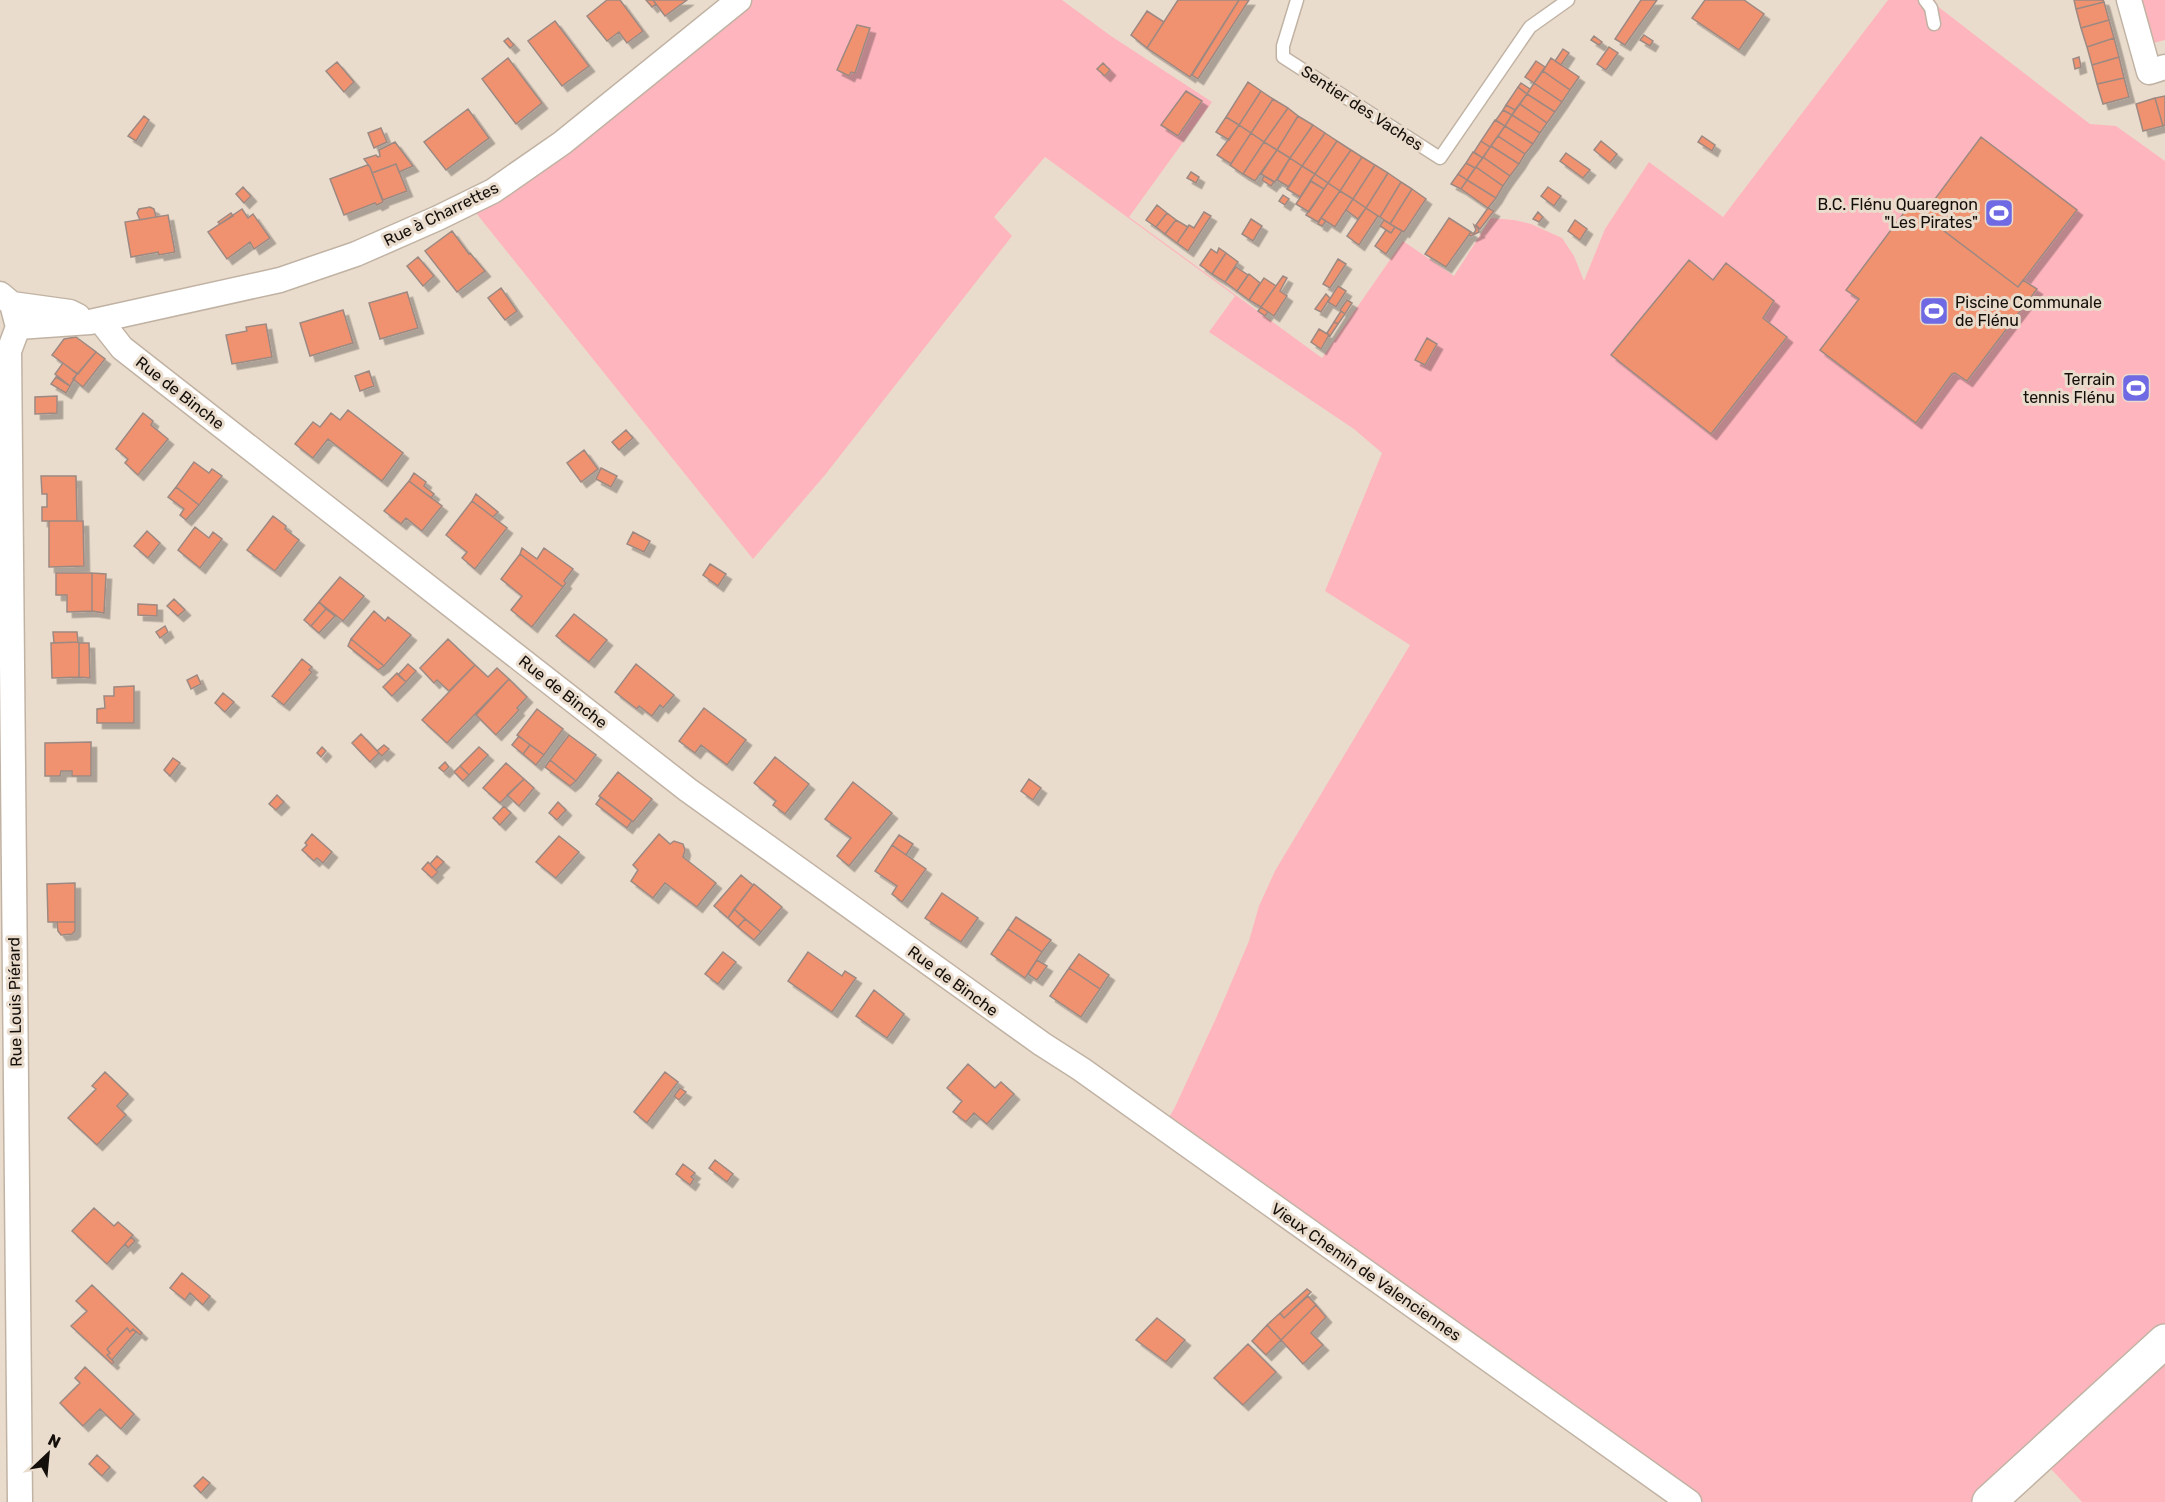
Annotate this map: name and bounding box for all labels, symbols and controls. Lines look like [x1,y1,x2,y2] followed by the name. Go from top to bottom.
[1298,62,1426,154] street label: Sentier des Vaches
[380,178,502,250] street label: Rue à Charrettes
[1818,195,1978,232] place label: B.C. Flénu Quaregnon "Les Pirates"
[1983,197,2015,229] sports icon: B.C. Flénu Quaregnon "Les Pirates"
[1955,293,2102,330] place label: Piscine Communale de Flénu
[1918,295,1950,327] sports icon: Piscine Communale de Flénu
[132,353,228,434] street label: Rue de Binche
[2023,370,2115,407] place label: Terrain tennis Flénu
[2120,372,2152,404] sports icon: Terrain tennis Flénu
[515,652,611,733] street label: Rue de Binche
[4,937,26,1067] street label: Rue Louis Piérard
[904,942,1002,1020] street label: Rue de Binche
[1267,1199,1465,1345] street label: Vieux Chemin de Valenciennes
[18,1424,78,1484] north arrow
[45,1430,64,1452] text: N

